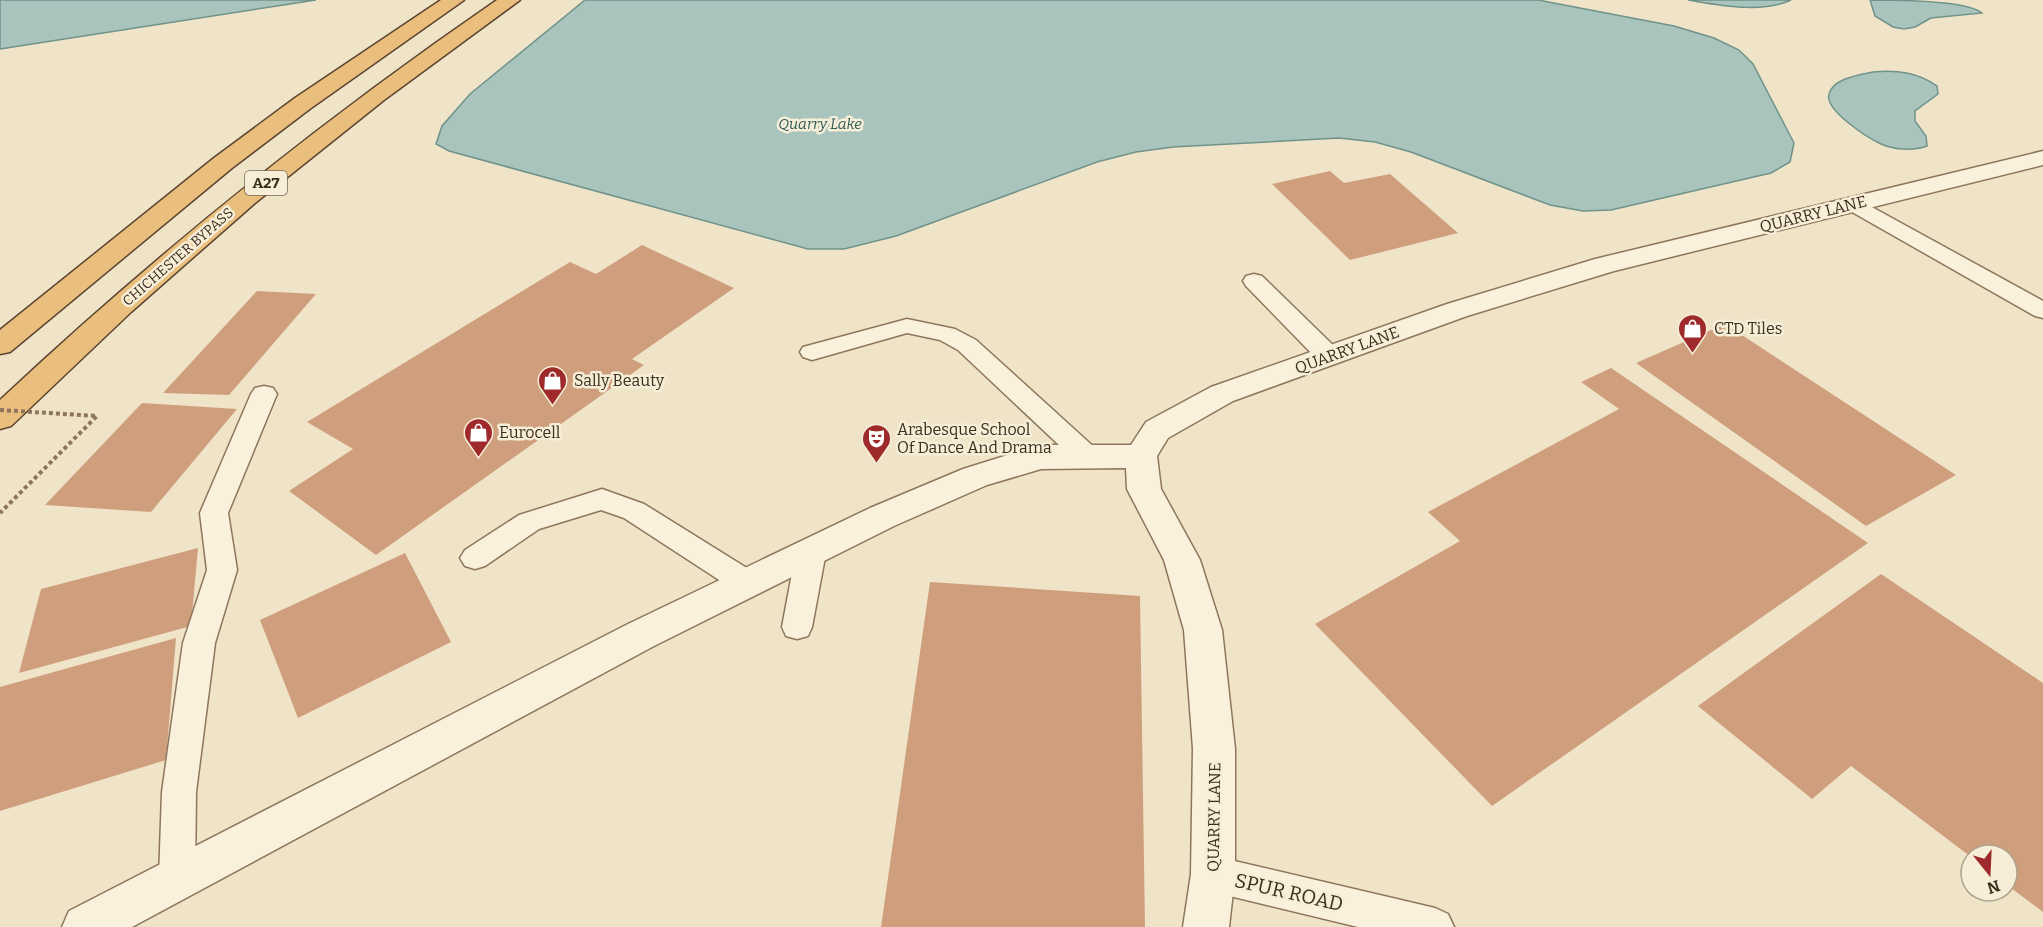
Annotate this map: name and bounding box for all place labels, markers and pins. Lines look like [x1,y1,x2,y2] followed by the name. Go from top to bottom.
[1677,312,1709,354] shop icon: CTD Tiles
[1714,319,1782,338] place label: CTD Tiles
[537,364,569,406] shop icon: Sally Beauty
[574,371,665,390] place label: Sally Beauty
[462,416,494,458] shop icon: Eurocell
[897,420,1052,457] place label: Arabesque School Of Dance And Drama
[860,422,892,464] theatre icon: Arabesque School Of Dance And Drama
[499,423,561,442] place label: Eurocell

